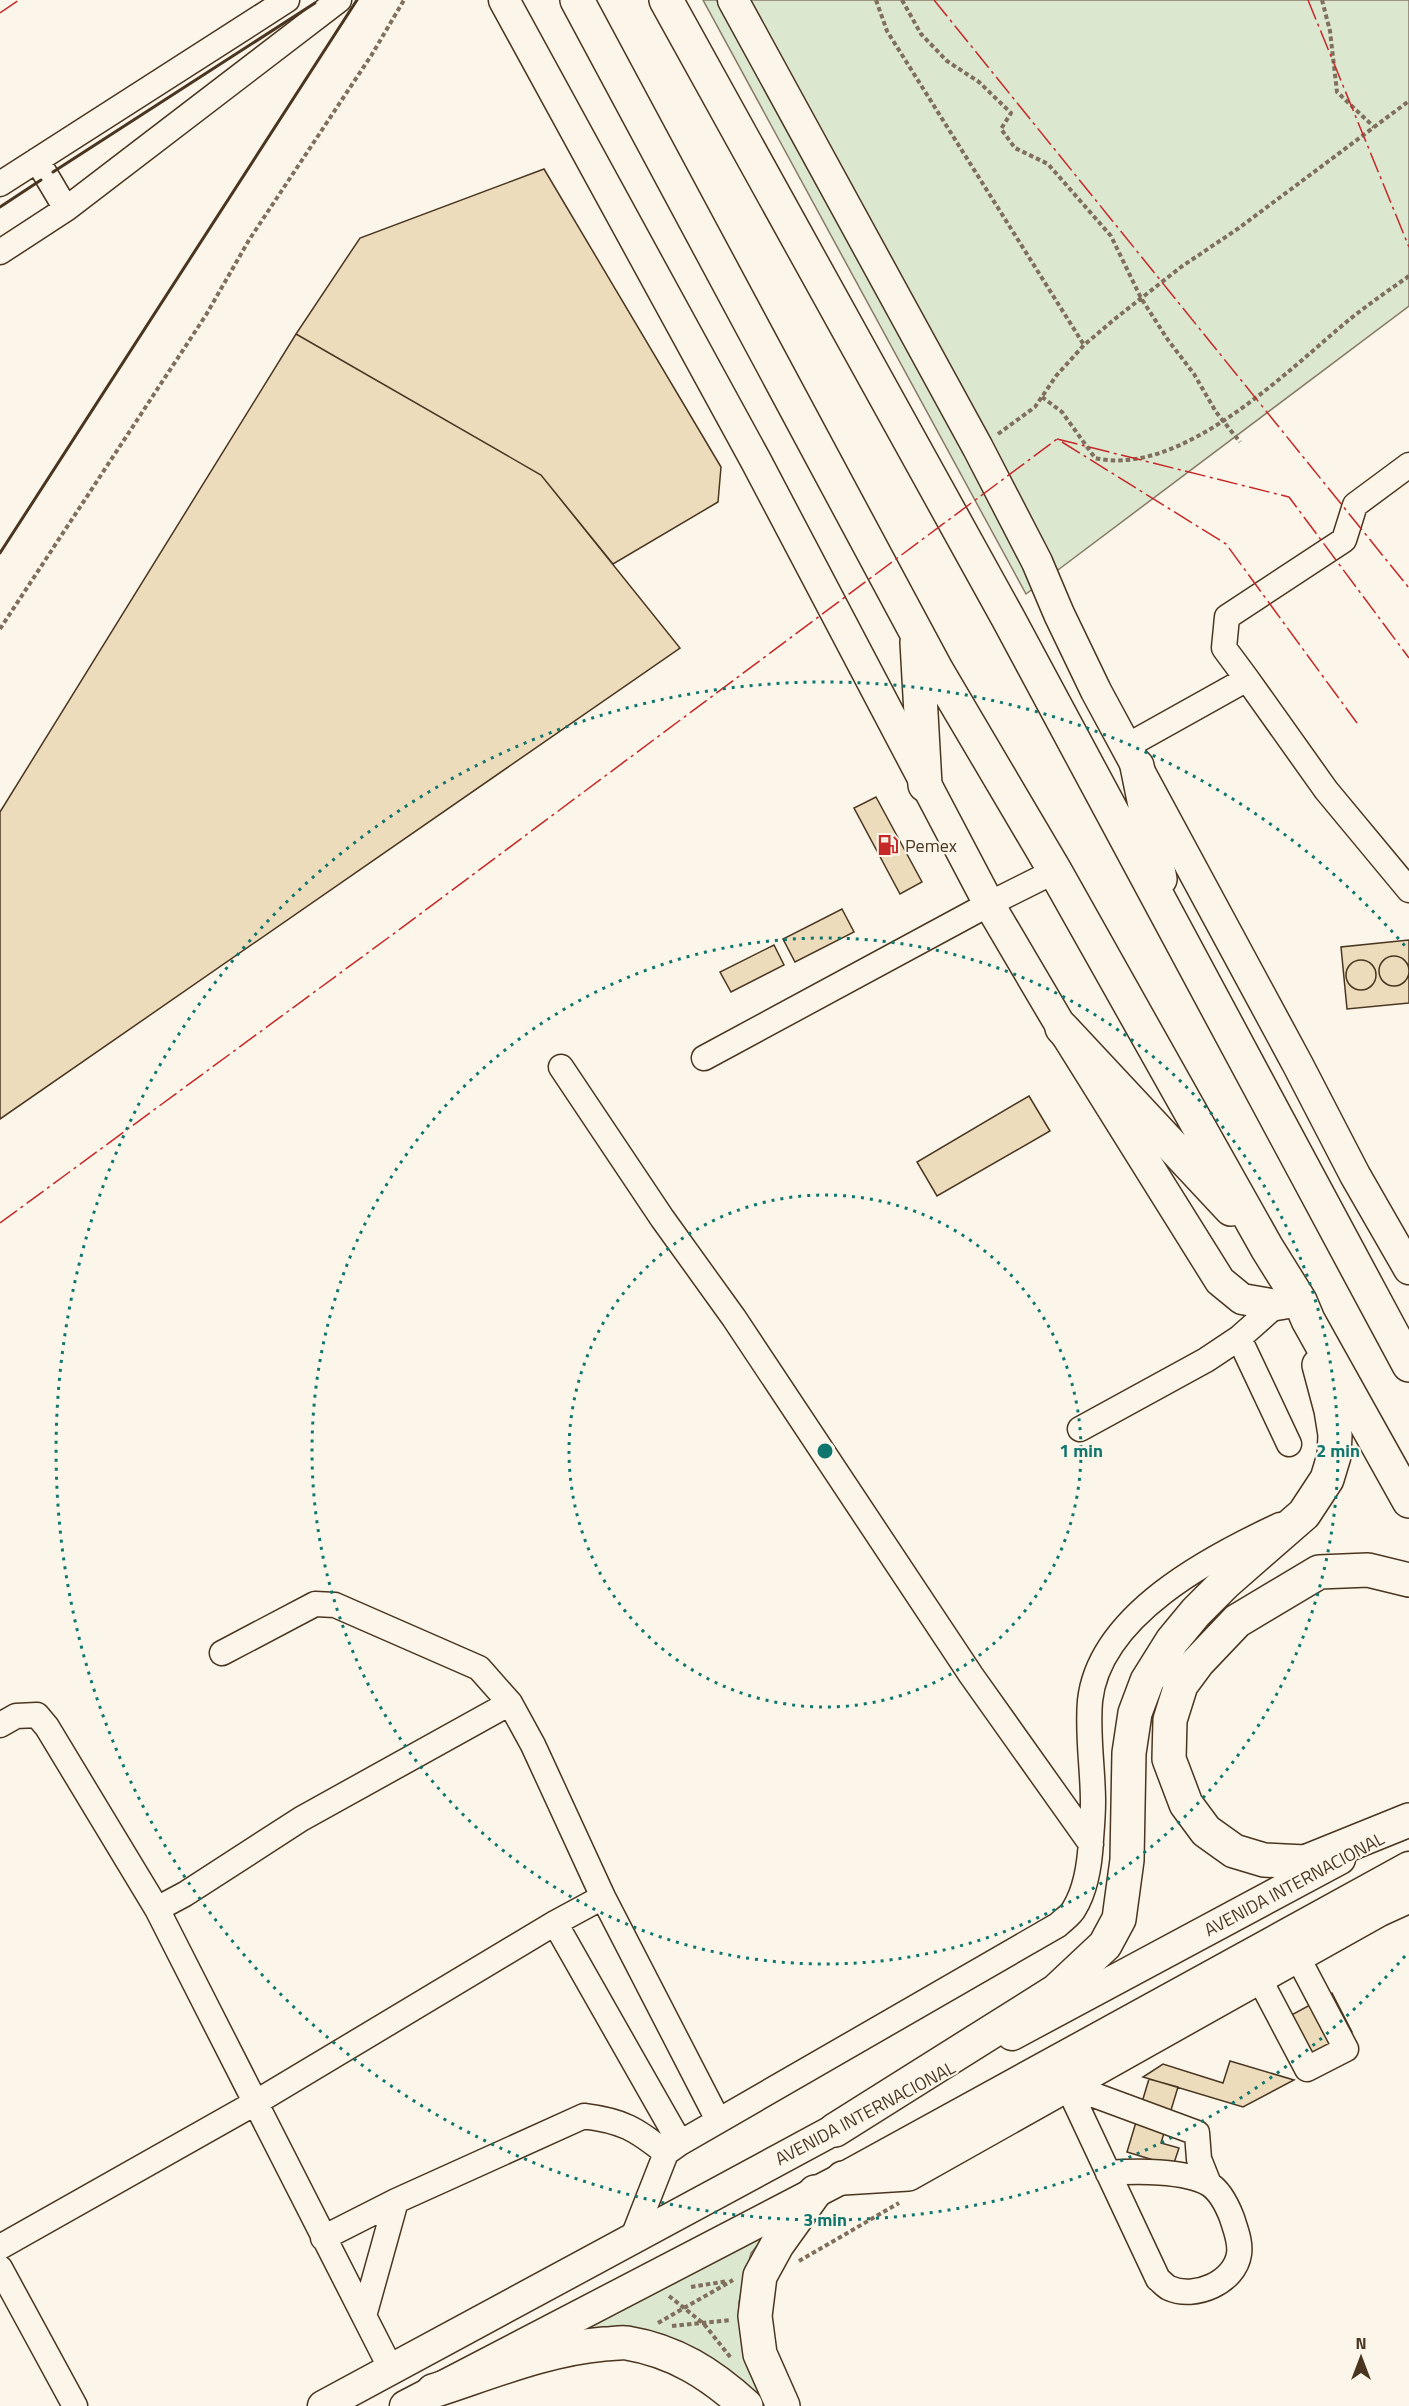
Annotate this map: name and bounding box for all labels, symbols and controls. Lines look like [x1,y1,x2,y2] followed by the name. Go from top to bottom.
[905,832,957,859] place label: Pemex
[876,833,900,857] fuel station icon: Pemex
[1059,1437,1103,1464] text: 1 min
[1316,1437,1360,1464] text: 2 min
[815,1441,835,1461] centre of rings
[1199,1825,1389,1943] street label: AVENIDA INTERNACIONAL
[770,2054,960,2172] street label: AVENIDA INTERNACIONAL
[803,2206,847,2233] text: 3 min
[1331,2328,1391,2388] north arrow
[1355,2331,1367,2355] text: N

